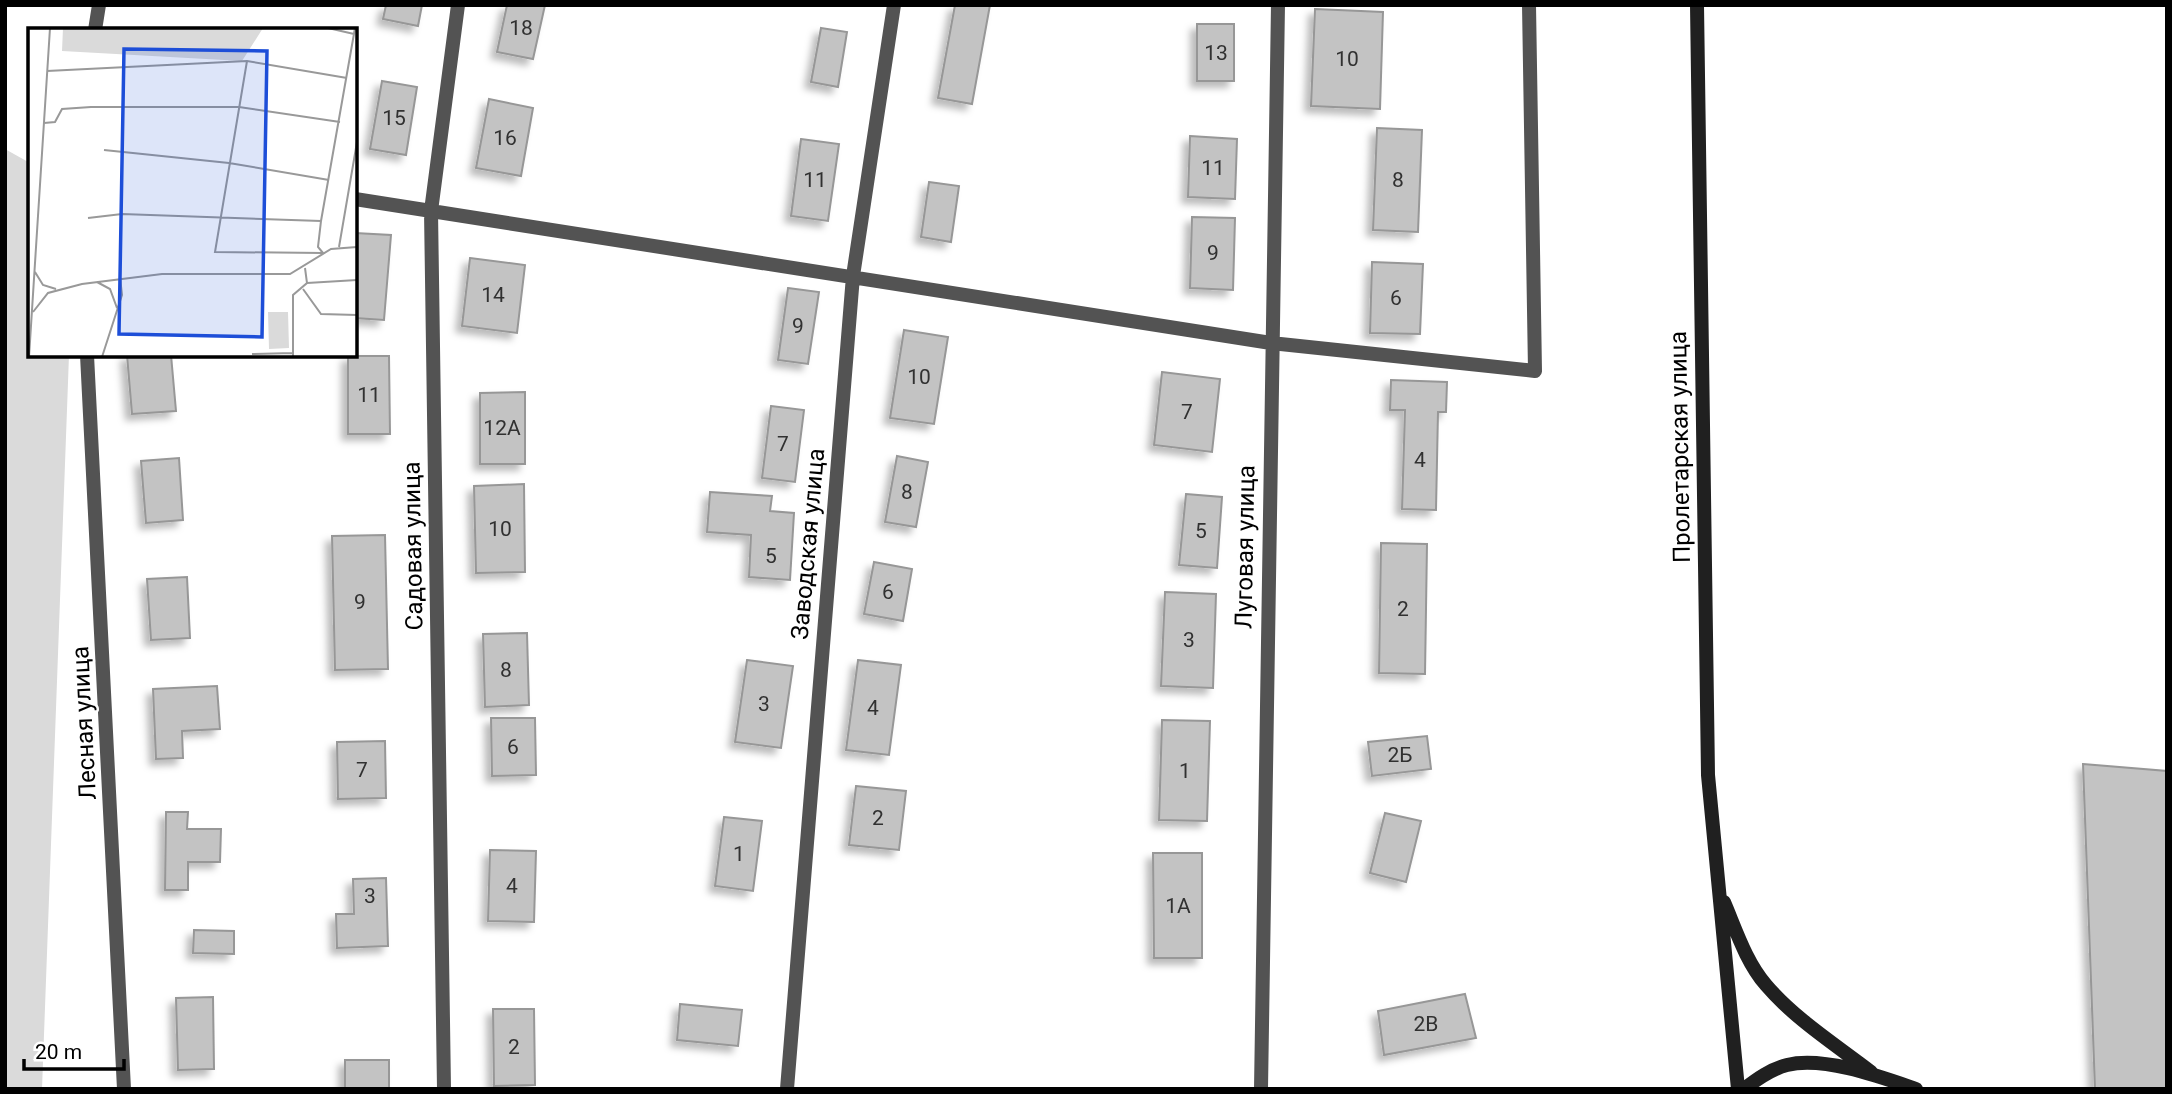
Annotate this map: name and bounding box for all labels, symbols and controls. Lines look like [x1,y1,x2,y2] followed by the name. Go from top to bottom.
[509,16,533,40] house number: 18
[28,28,357,357] inset map
[1204,41,1228,65] house number: 13
[1335,47,1359,71] house number: 10
[382,106,406,130] house number: 15
[493,126,517,150] house number: 16
[1201,156,1225,180] house number: 11
[803,168,827,192] house number: 11
[1392,168,1404,192] house number: 8
[1207,241,1219,265] house number: 9
[481,283,505,307] house number: 14
[1390,286,1402,310] house number: 6
[792,314,804,338] house number: 9
[1664,331,1696,563] street label: Пролетарская улица
[907,365,931,389] house number: 10
[357,383,381,407] house number: 11
[1181,400,1193,424] house number: 7
[483,416,521,440] house number: 12А
[777,432,789,456] house number: 7
[786,447,830,641] street label: Заводская улица
[1414,448,1426,472] house number: 4
[398,461,428,631] street label: Садовая улица
[1230,465,1260,629] street label: Луговая улица
[901,480,913,504] house number: 8
[488,517,512,541] house number: 10
[1195,519,1207,543] house number: 5
[765,544,777,568] house number: 5
[882,580,894,604] house number: 6
[354,590,366,614] house number: 9
[1397,597,1409,621] house number: 2
[1183,628,1195,652] house number: 3
[66,645,102,801] street label: Лесная улица
[500,658,512,682] house number: 8
[758,692,770,716] house number: 3
[867,696,879,720] house number: 4
[507,735,519,759] house number: 6
[1387,743,1413,767] house number: 2Б
[356,758,368,782] house number: 7
[1179,759,1191,783] house number: 1
[872,806,884,830] house number: 2
[733,842,745,866] house number: 1
[506,874,518,898] house number: 4
[364,884,376,908] house number: 3
[1165,894,1191,918] house number: 1А
[1414,1012,1438,1036] house number: 2В
[24,1028,124,1072] scale bar
[508,1035,520,1059] house number: 2
[35,1040,82,1064] text: 20 m

